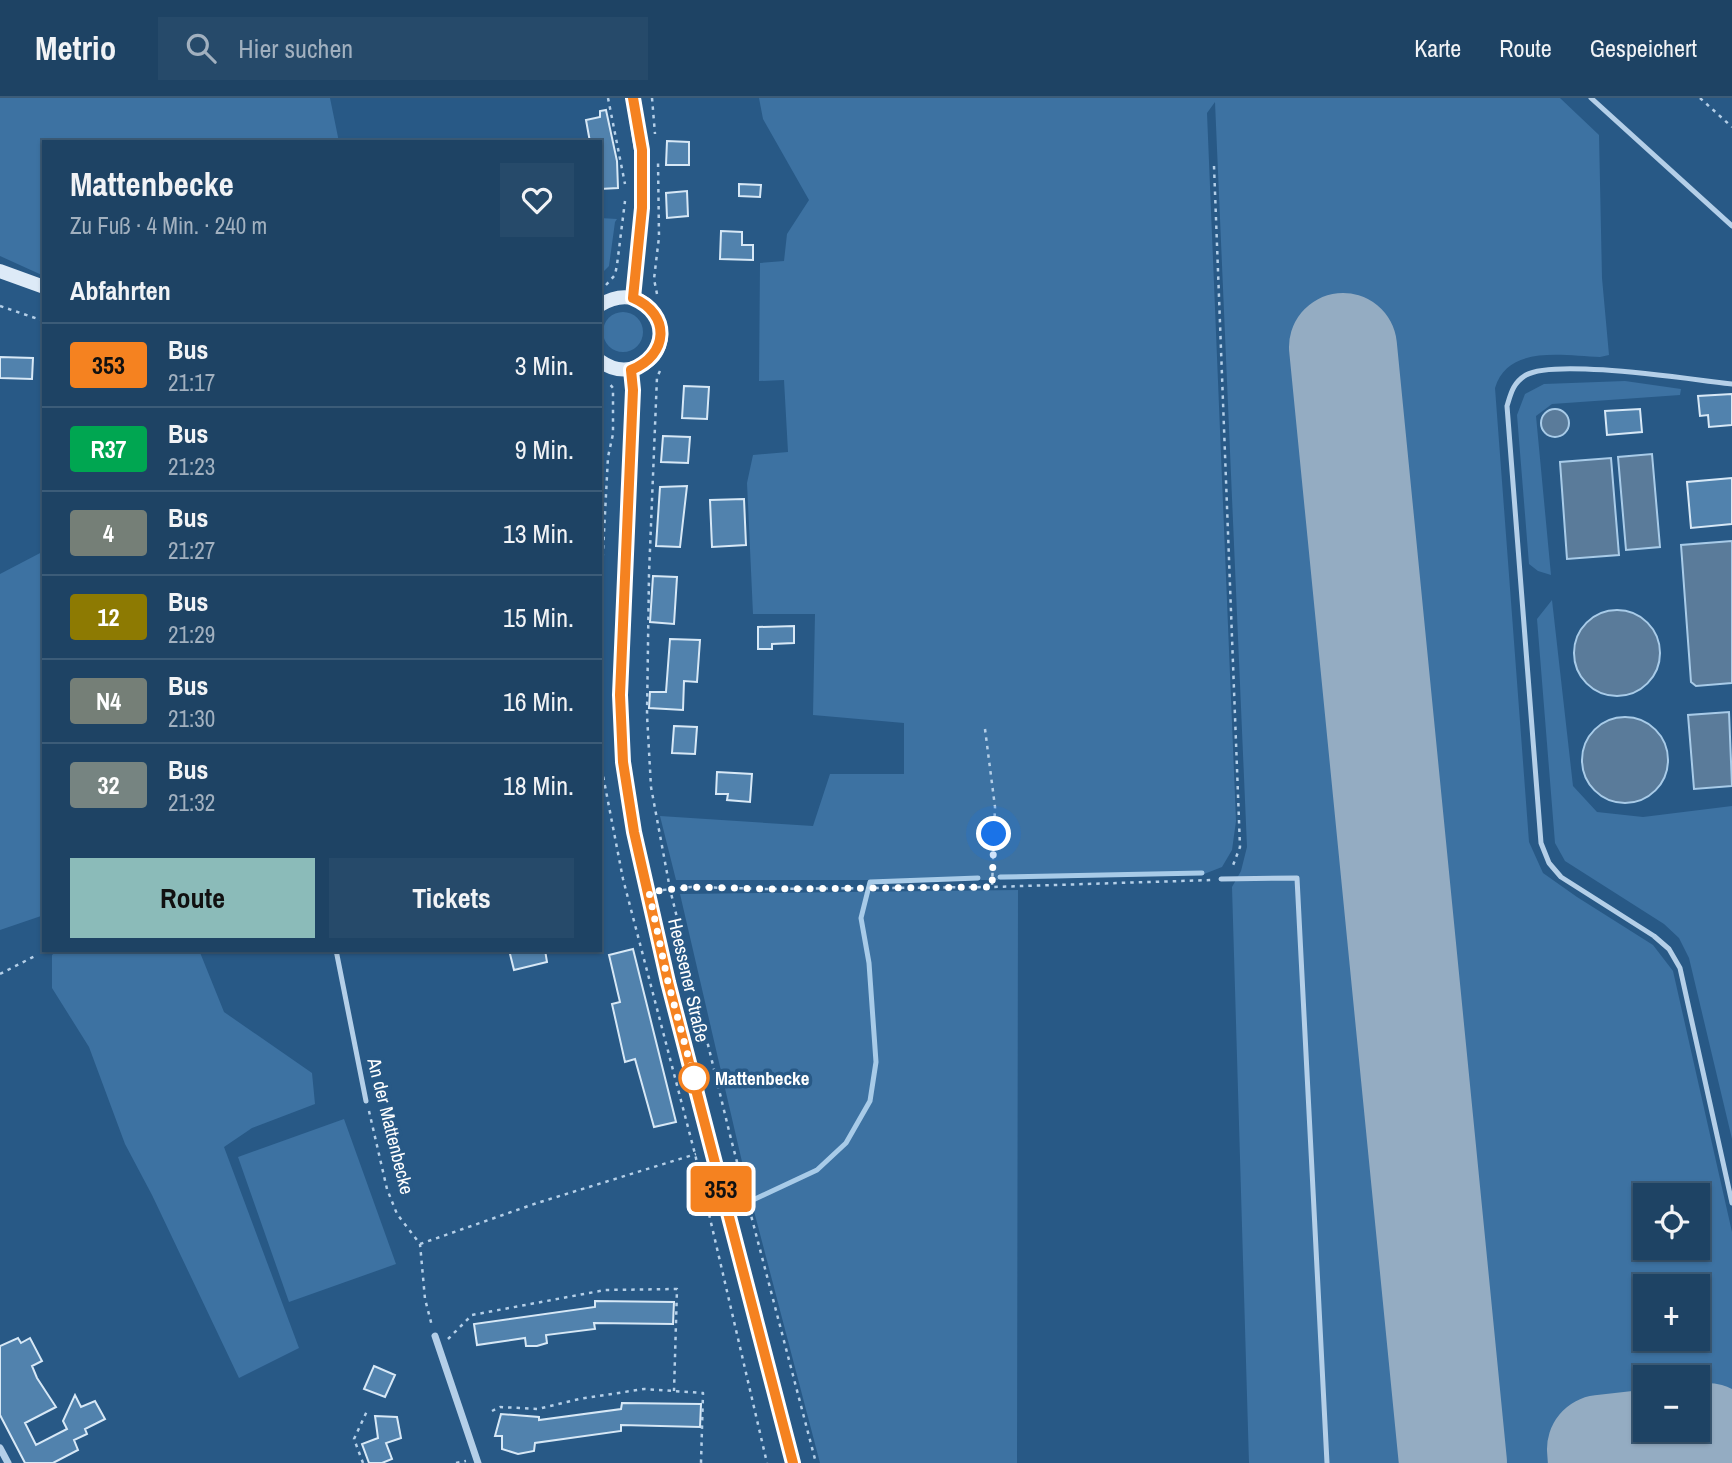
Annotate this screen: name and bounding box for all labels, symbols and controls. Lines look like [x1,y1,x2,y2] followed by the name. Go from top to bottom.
[158,17,648,80] search box
[35,26,116,70] text: Metrio
[182,29,220,67] icon: search
[238,31,353,66] text: Hier suchen
[1414,32,1461,64] text: Karte
[1499,32,1552,64] text: Route
[1590,32,1697,64] text: Gespeichert
[70,162,234,206] text: Mattenbecke
[500,163,574,237] button: heart
[70,210,267,241] text: Zu Fuß · 4 Min. · 240 m
[70,273,171,308] text: Abfahrten
[168,332,208,367] text: Bus
[515,348,574,383] text: 3 Min.
[92,349,125,381] text: 353
[168,367,215,398] text: 21:17
[168,416,208,451] text: Bus
[515,432,574,467] text: 9 Min.
[90,433,127,465] text: R37
[168,451,215,482] text: 21:23
[168,500,208,535] text: Bus
[503,516,574,551] text: 13 Min.
[103,517,114,549] text: 4
[168,535,215,566] text: 21:27
[168,584,208,619] text: Bus
[503,600,574,635] text: 15 Min.
[98,601,119,633] text: 12
[168,619,215,650] text: 21:29
[168,668,208,703] text: Bus
[503,684,574,719] text: 16 Min.
[96,685,121,717] text: N4
[168,703,215,734] text: 21:30
[168,752,208,787] text: Bus
[503,768,574,803] text: 18 Min.
[98,769,119,801] text: 32
[168,787,215,818] text: 21:32
[976,816,1011,851] your location
[70,858,315,938] button: Route
[329,858,574,938] button: Tickets
[662,915,716,1045] street label: Heessener Straße
[361,1054,420,1197] street label: An der Mattenbecke
[679,1063,709,1093] marker: Mattenbecke
[715,1065,810,1091] place label: Mattenbecke
[681,1166,761,1212] line badge: 353
[705,1173,737,1205] text: 353
[1633,1183,1710,1442] map controls
[1633,1183,1710,1260] button: locate
[1633,1274,1710,1351] button: +
[1633,1365,1710,1442] button: −

